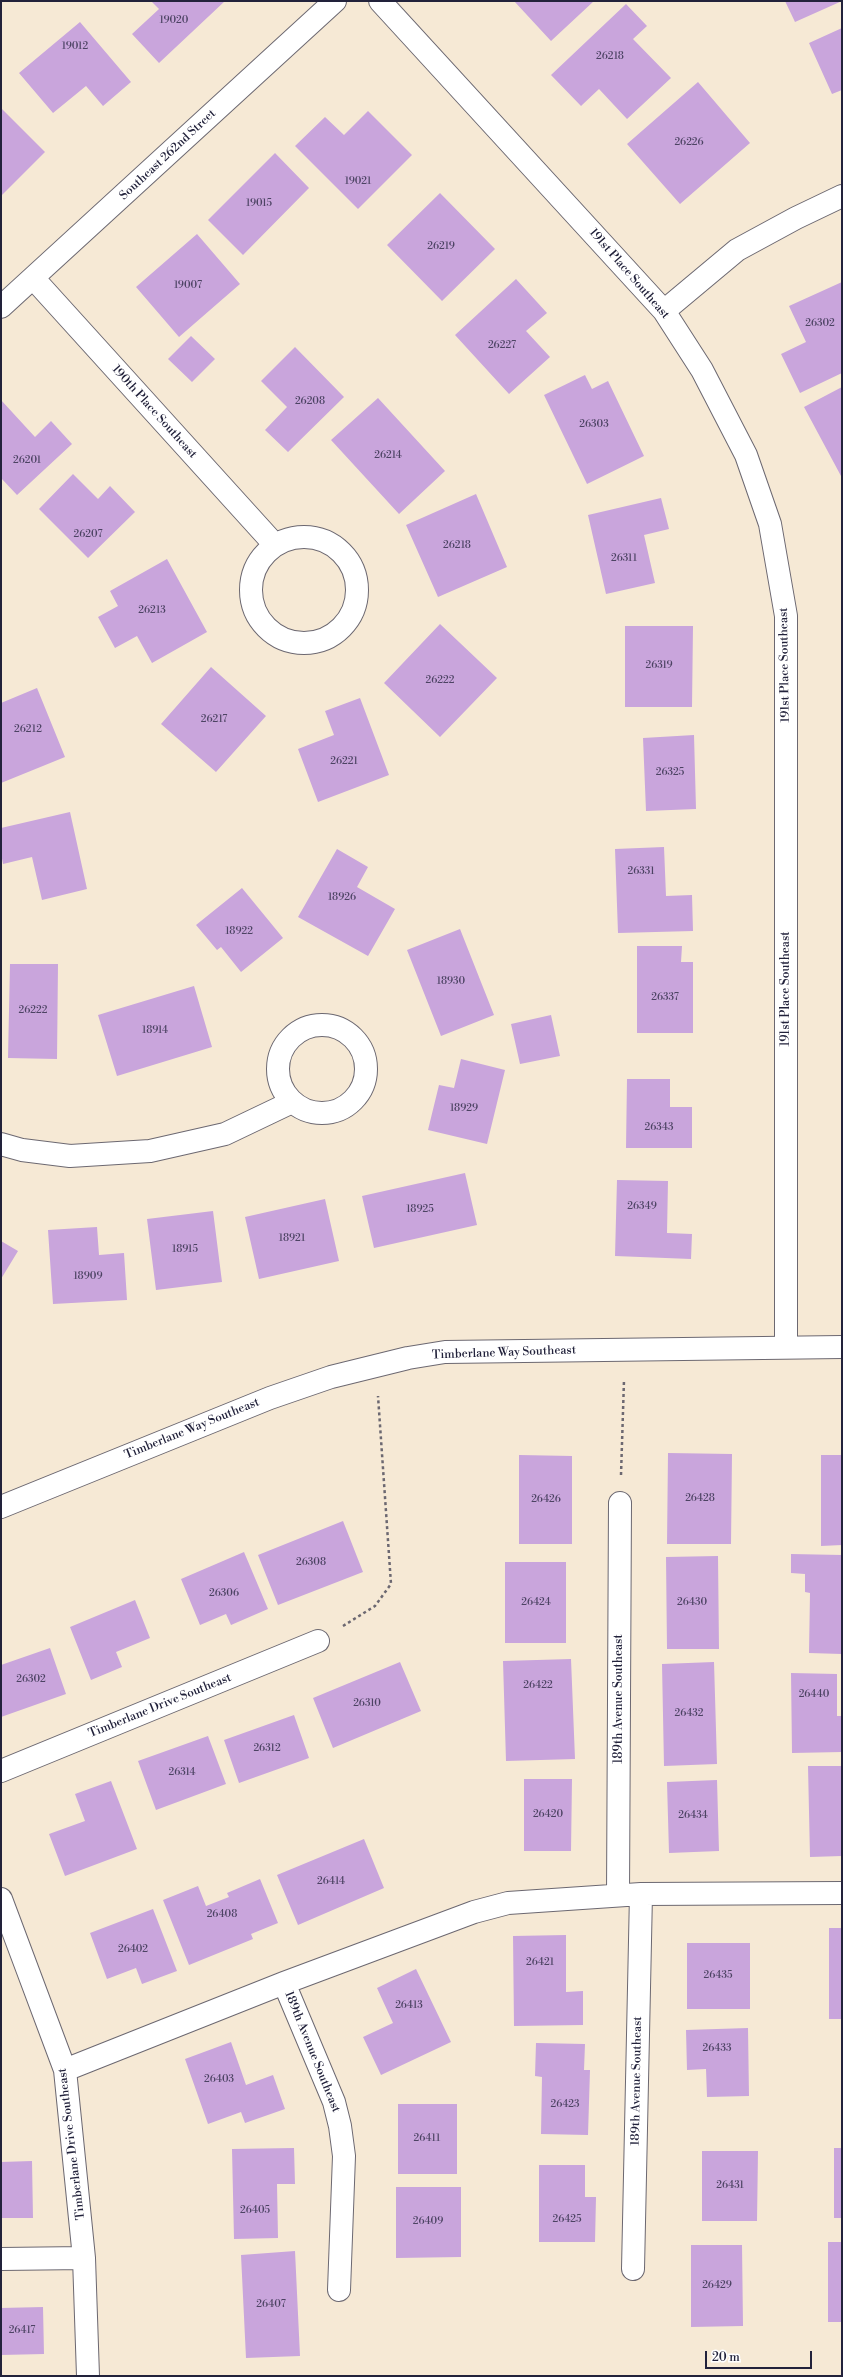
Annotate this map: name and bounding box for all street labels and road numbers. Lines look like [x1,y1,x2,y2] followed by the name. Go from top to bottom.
[117,107,219,203] street label: Southeast 262nd Street
[586,226,672,322] street label: 191st Place Southeast
[108,363,200,461] street label: 190th Place Southeast
[777,607,793,723] street label: 191st Place Southeast
[779,931,793,1047] street label: 191st Place Southeast
[432,1343,576,1363] street label: Timberlane Way Southeast
[122,1395,262,1463] street label: Timberlane Way Southeast
[612,1634,626,1764] street label: 189th Avenue Southeast
[86,1671,234,1741] street label: Timberlane Drive Southeast
[281,1989,343,2115] street label: 189th Avenue Southeast
[629,2016,645,2146] street label: 189th Avenue Southeast
[56,2067,88,2221] street label: Timberlane Drive Southeast

